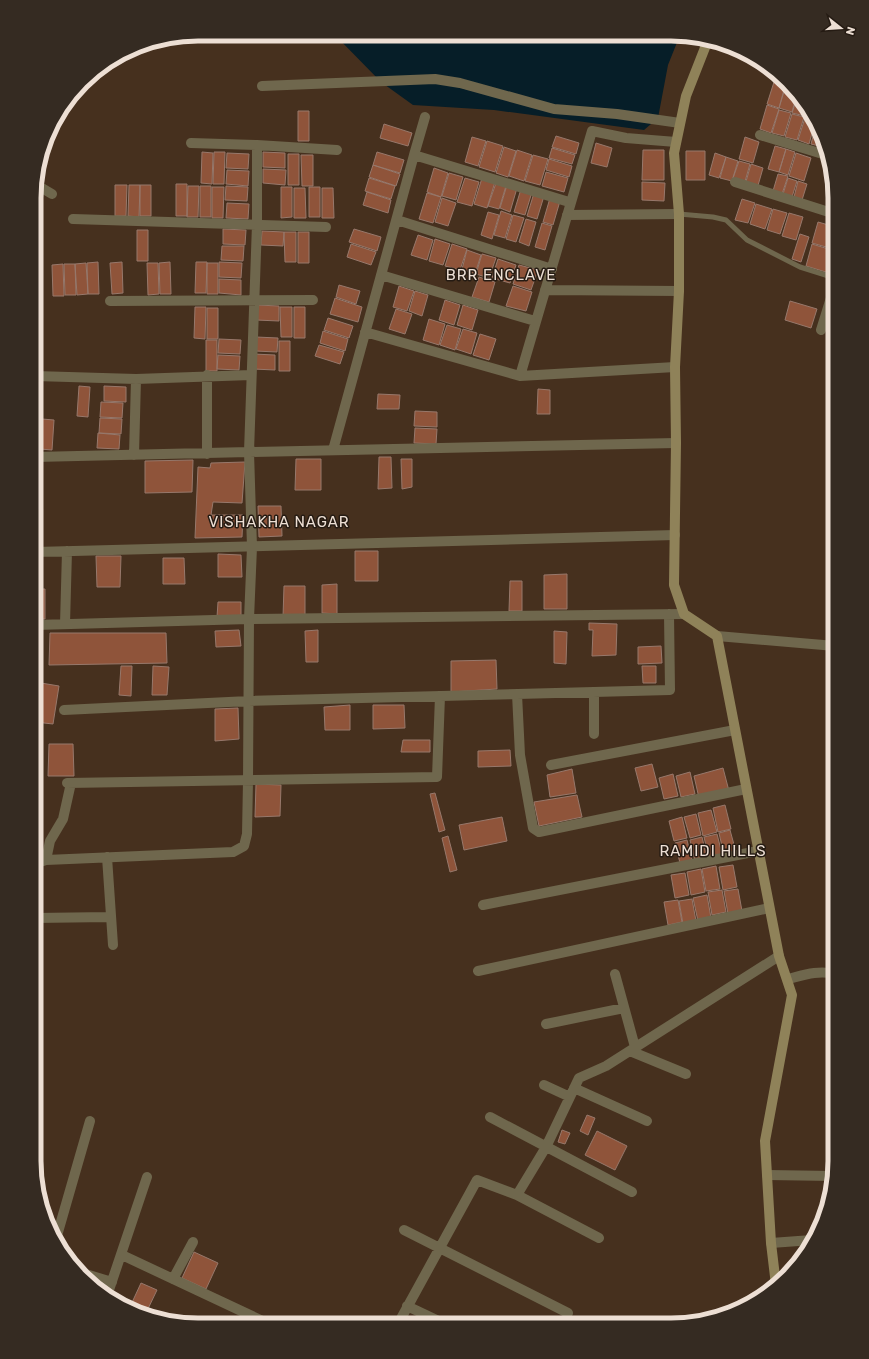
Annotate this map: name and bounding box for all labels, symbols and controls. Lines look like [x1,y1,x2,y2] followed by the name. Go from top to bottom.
[821,8,861,48] north arrow
[843,25,857,37] text: N
[446,266,556,284] district label: BRR ENCLAVE
[208,513,350,531] district label: VISHAKHA NAGAR
[659,842,767,860] district label: RAMIDI HILLS

